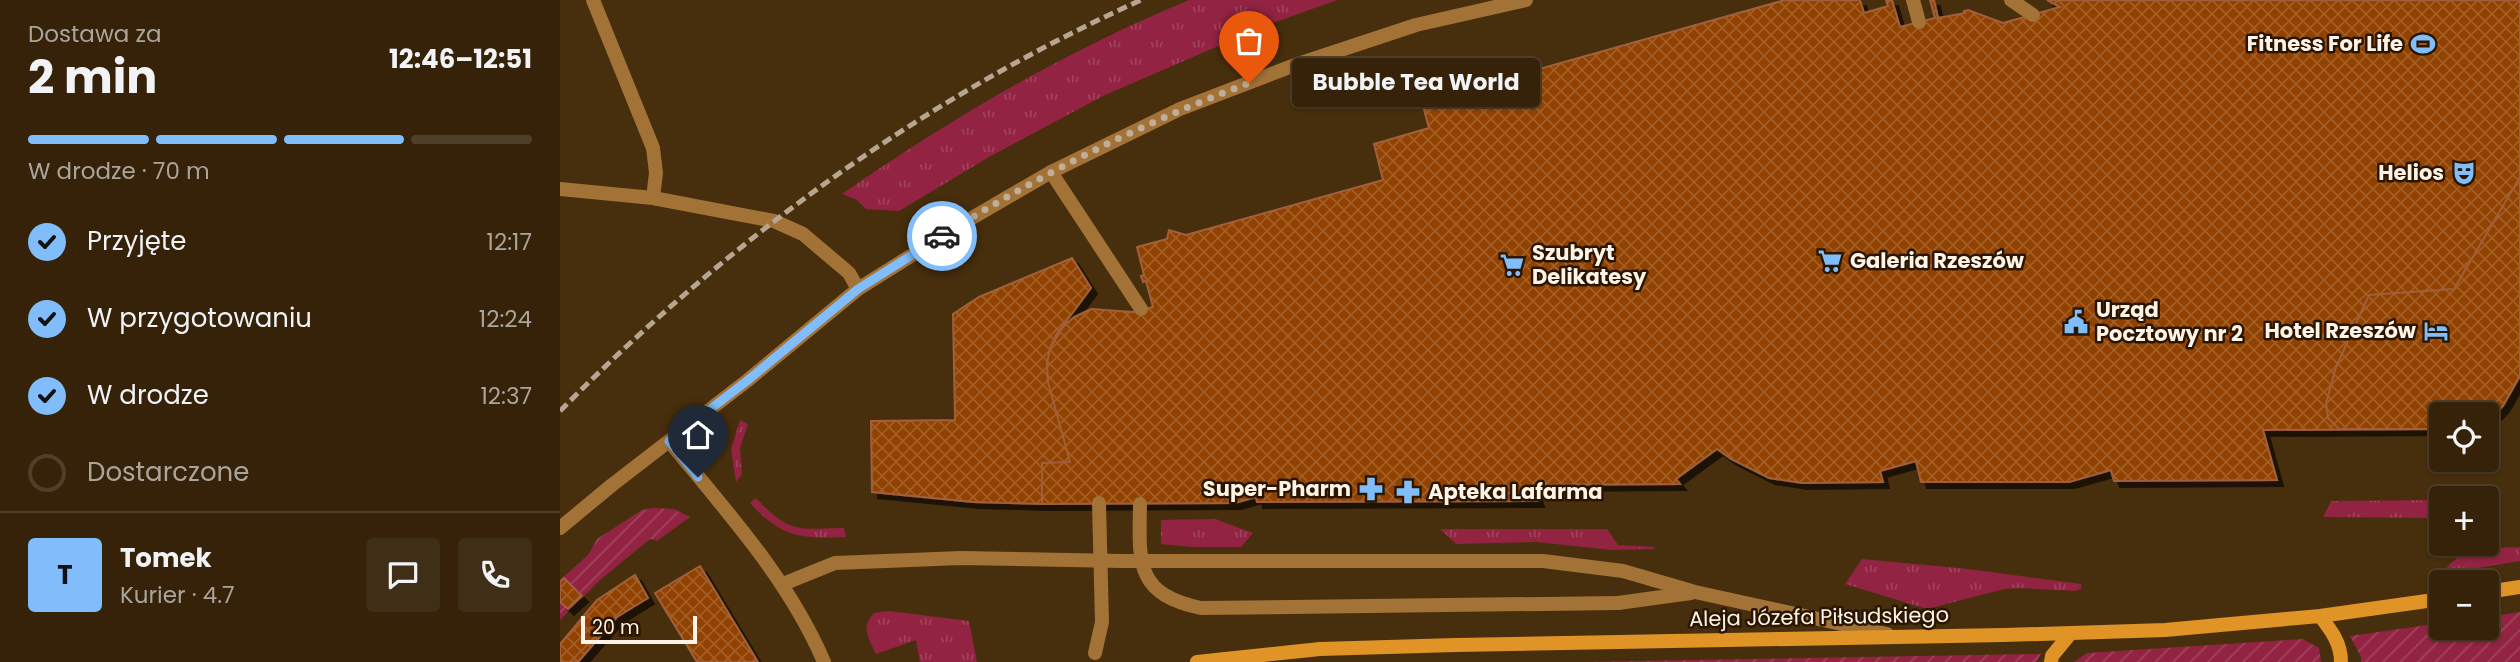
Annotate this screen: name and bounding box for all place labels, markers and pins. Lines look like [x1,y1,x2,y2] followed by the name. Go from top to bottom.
[1219,11,1279,83] pin
[2247,29,2403,58] place label: Fitness For Life
[2409,30,2437,58] sports icon: Fitness For Life
[1291,58,1540,108] callout: Bubble Tea World
[2378,158,2444,187] place label: Helios
[2450,159,2478,187] theatre icon: Helios
[1532,238,1647,291] place label: Szubryt Delikatesy
[1850,246,2025,275] place label: Galeria Rzeszów
[1816,247,1844,275] supermarket icon: Galeria Rzeszów
[1498,251,1526,279] supermarket icon: Szubryt Delikatesy
[2096,295,2243,348] place label: Urząd Pocztowy nr 2
[2062,308,2090,336] public building icon: Urząd Pocztowy nr 2
[2264,316,2417,345] place label: Hotel Rzeszów
[2422,317,2450,345] hotel icon: Hotel Rzeszów
[668,405,728,477] pin
[1203,474,1351,503] place label: Super-Pharm
[1357,475,1385,503] pharmacy icon: Super-Pharm
[1428,477,1602,506] place label: Apteka Lafarma
[1394,478,1422,506] pharmacy icon: Apteka Lafarma

